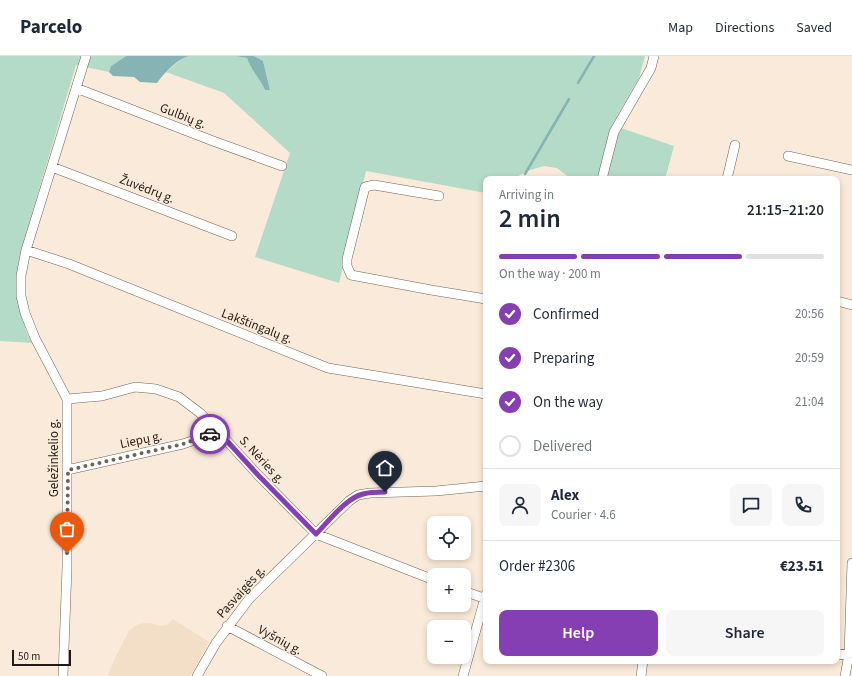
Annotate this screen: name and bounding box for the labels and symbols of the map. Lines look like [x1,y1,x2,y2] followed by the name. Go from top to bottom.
[157,99,209,133] street label: Gulbių g.
[117,170,177,208] street label: Žuvėdrų g.
[219,304,295,348] street label: Lakštingalų g.
[190,414,230,454] courier
[45,419,63,497] street label: Geležinkelio g.
[118,427,164,453] street label: Liepų g.
[235,432,289,488] street label: S. Nėries g.
[368,451,402,492] pin
[50,512,84,553] pin
[213,562,269,622] street label: Pasvaigės g.
[255,621,305,659] street label: Vyšnių g.
[12,648,71,667] scale bar

